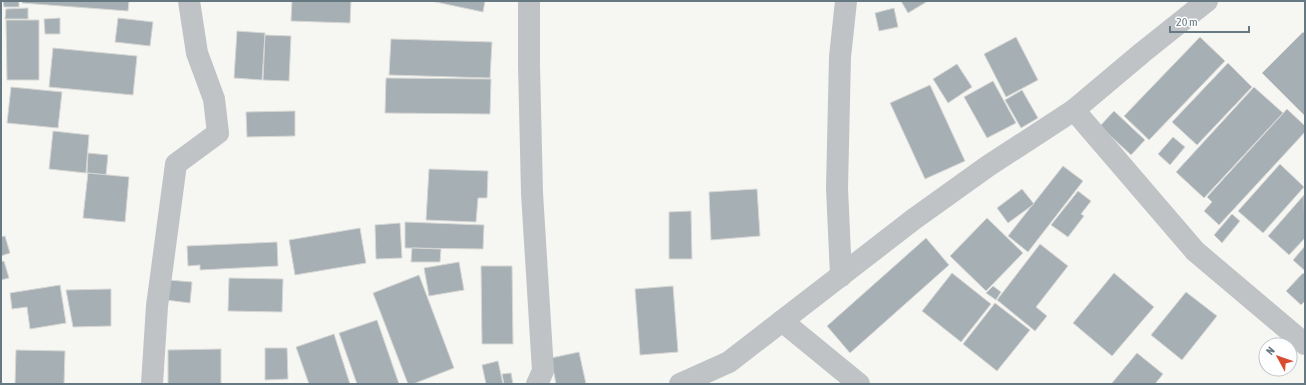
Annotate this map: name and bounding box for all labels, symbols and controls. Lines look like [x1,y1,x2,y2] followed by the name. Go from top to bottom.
[1170,8,1249,34] scale bar
[1176,15,1198,29] text: 20 m
[1258,337,1298,377] north arrow
[1264,344,1277,357] text: N

